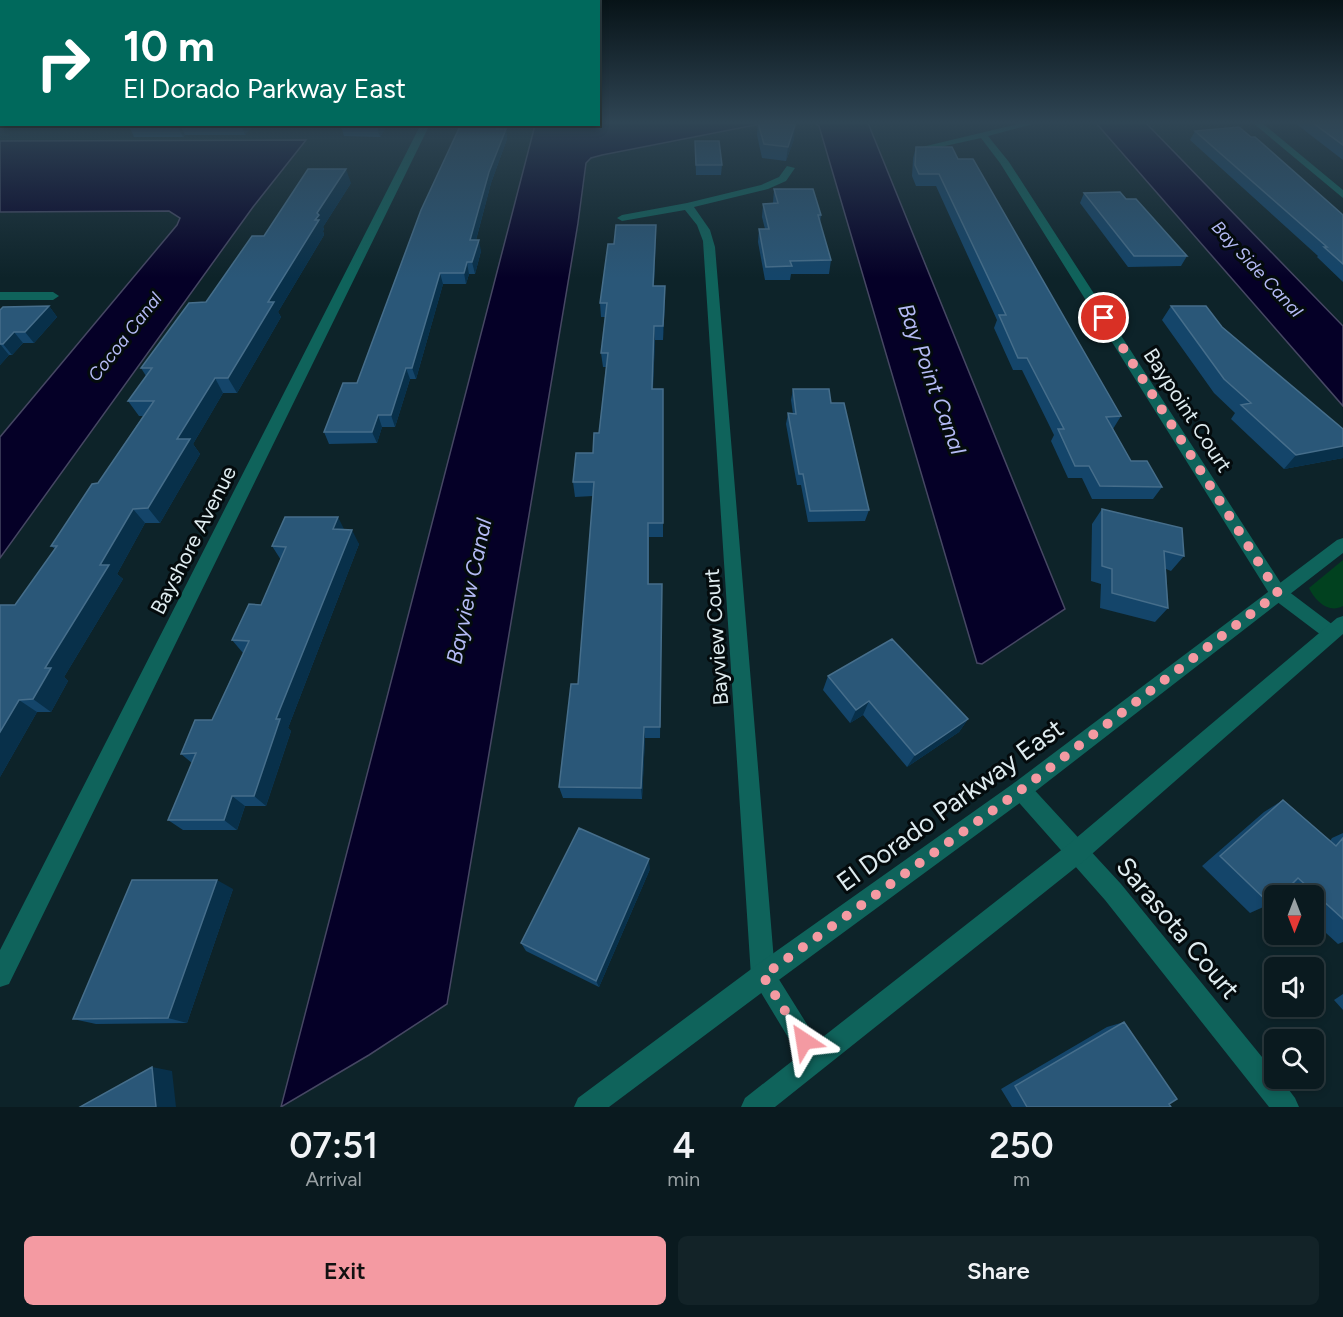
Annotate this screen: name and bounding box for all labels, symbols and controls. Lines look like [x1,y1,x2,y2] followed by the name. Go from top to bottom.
[123,21,215,72] text: 10 m
[24,24,102,102] icon: right
[123,72,406,105] text: El Dorado Parkway East
[1207,216,1308,322] water label: Bay Side Canal
[83,287,167,386] water label: Cocoa Canal
[1078,292,1129,343] pin
[892,300,972,458] water label: Bay Point Canal
[1087,301,1120,334] icon: arrive
[1139,343,1237,477] street label: Baypoint Court
[145,462,241,618] street label: Bayshore Avenue
[440,516,498,666] water label: Bayview Canal
[699,568,733,706] street label: Bayview Court
[830,712,1070,898] street label: El Dorado Parkway East
[1110,851,1247,1005] street label: Sarasota Court
[1264,885,1324,945] north arrow
[1264,885,1324,1089] map controls
[1264,957,1324,1017] button: sound
[772,1009,836,1073] position arrow
[1264,1029,1324,1089] button: search
[289,1124,378,1167] text: 07:51
[672,1124,695,1167] text: 4
[989,1124,1054,1167] text: 250
[305,1167,362,1191] text: Arrival
[667,1167,700,1191] text: min
[1013,1167,1030,1191] text: m
[24,1236,666,1305] button: Exit
[678,1236,1319,1305] button: Share

